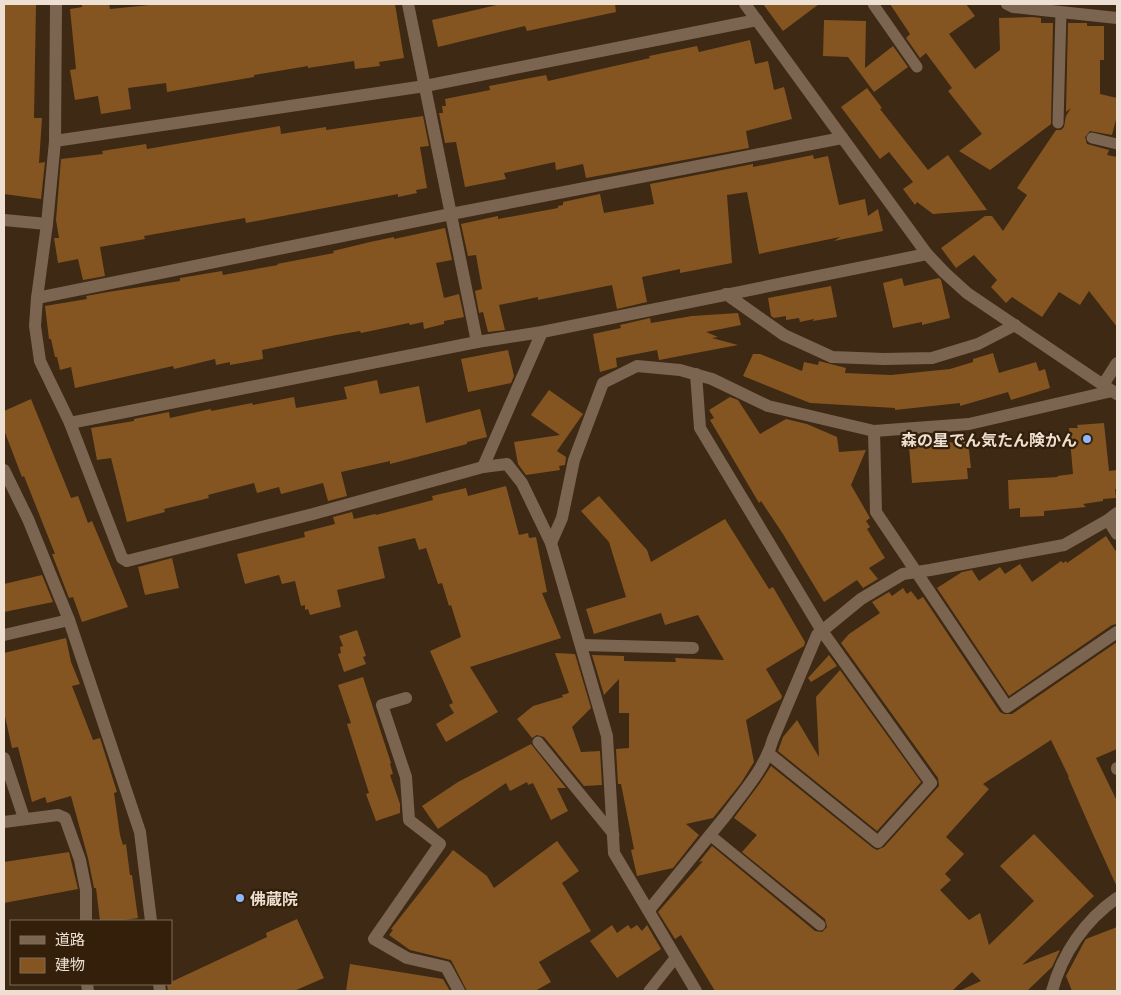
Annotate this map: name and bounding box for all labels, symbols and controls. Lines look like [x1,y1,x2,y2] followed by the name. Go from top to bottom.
[901,427,1077,451] place label: 森の星でん気たん険かん
[1081,433,1093,445] marker: 森の星でん気たん険かん
[250,886,298,910] place label: 佛蔵院
[234,892,246,904] marker: 佛蔵院
[10,920,172,985] legend
[55,928,85,949] text: 道路
[55,953,85,974] text: 建物

